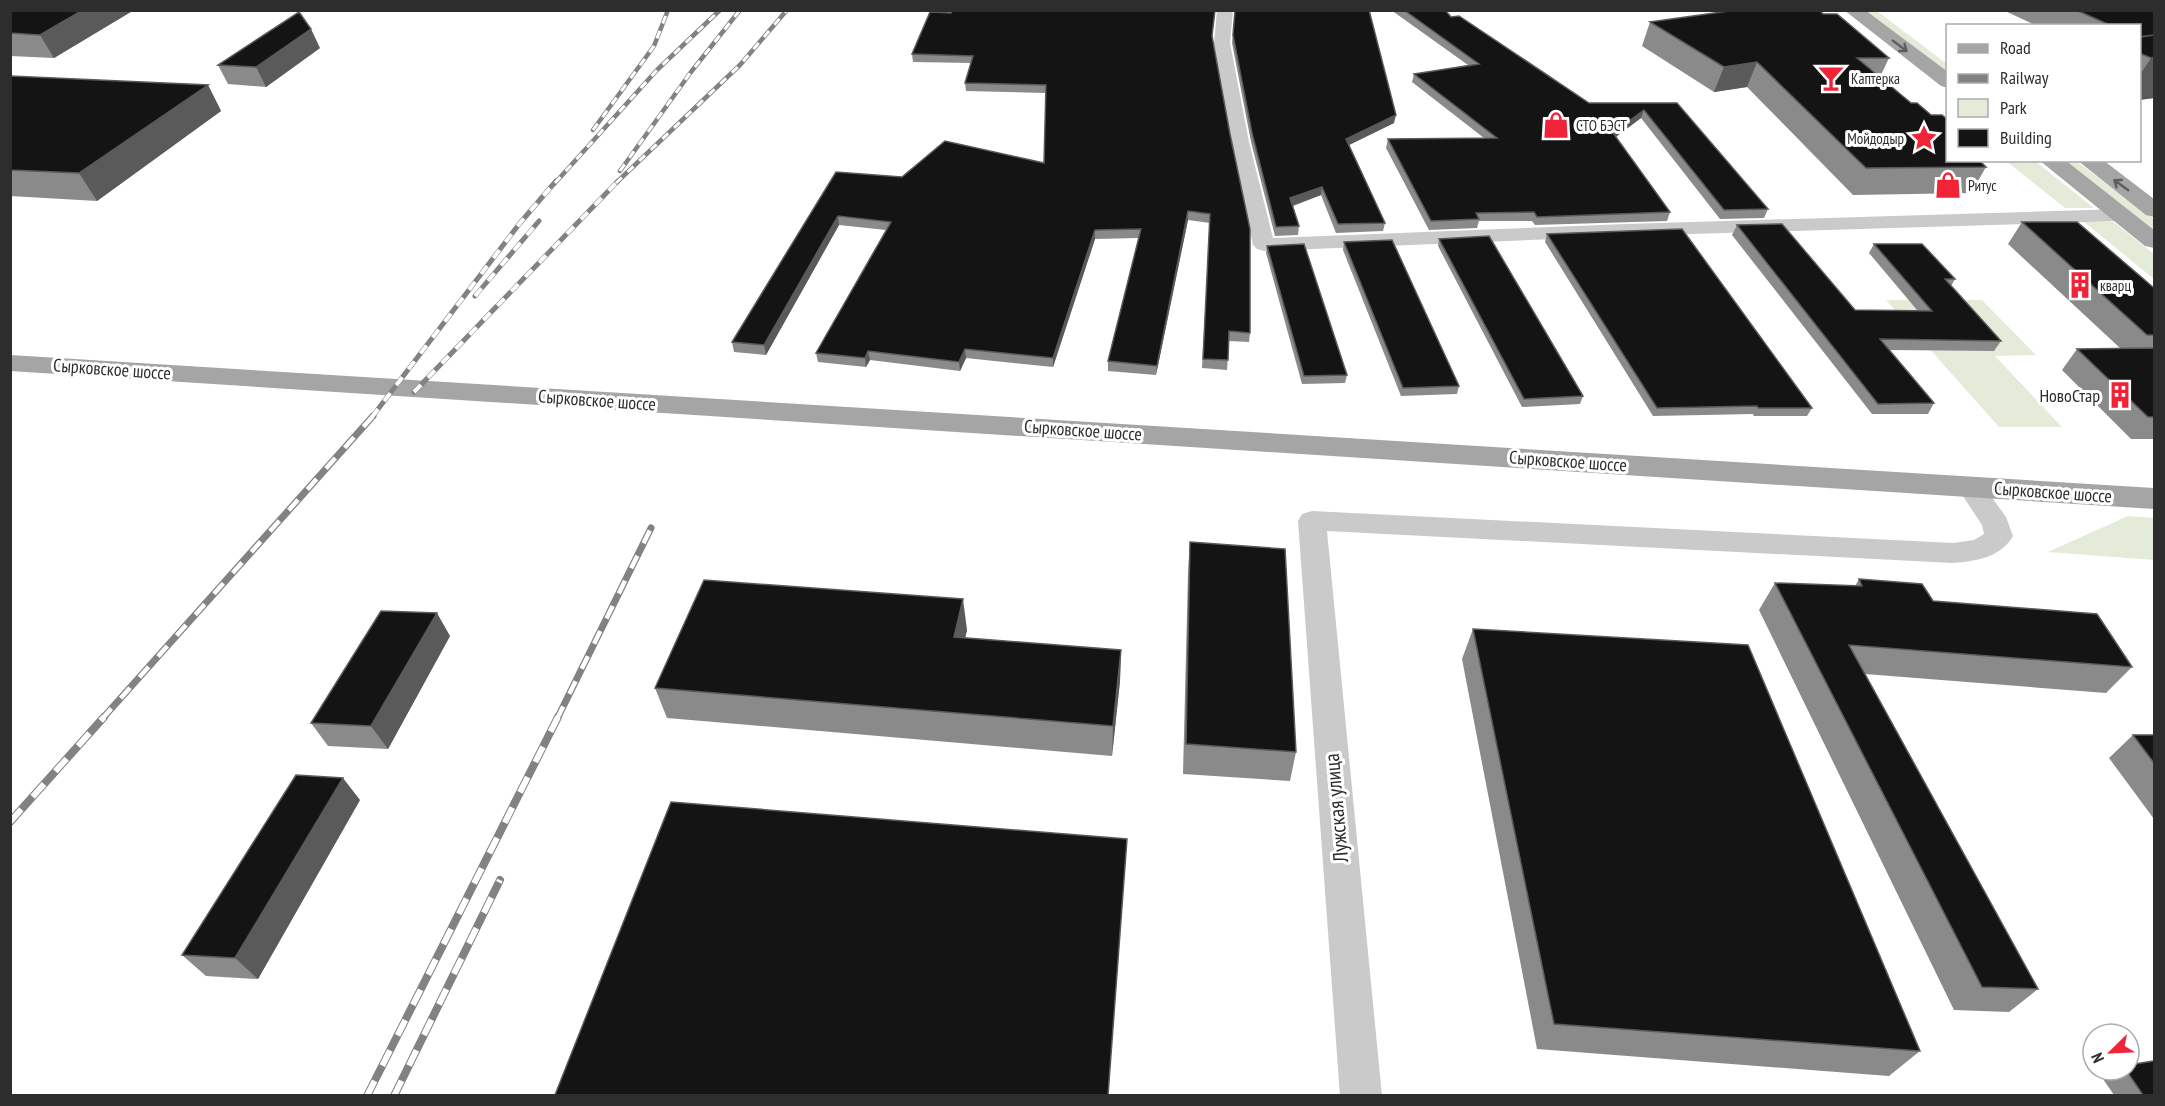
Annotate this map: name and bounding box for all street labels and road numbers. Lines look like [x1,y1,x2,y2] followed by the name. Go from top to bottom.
[52,353,172,385] street label: Сырковское шоссе
[537,384,657,416] street label: Сырковское шоссе
[1023,414,1143,446] street label: Сырковское шоссе
[1508,445,1628,477] street label: Сырковское шоссе
[1993,476,2113,508] street label: Сырковское шоссе
[1318,752,1354,865] street label: Лужская улица

